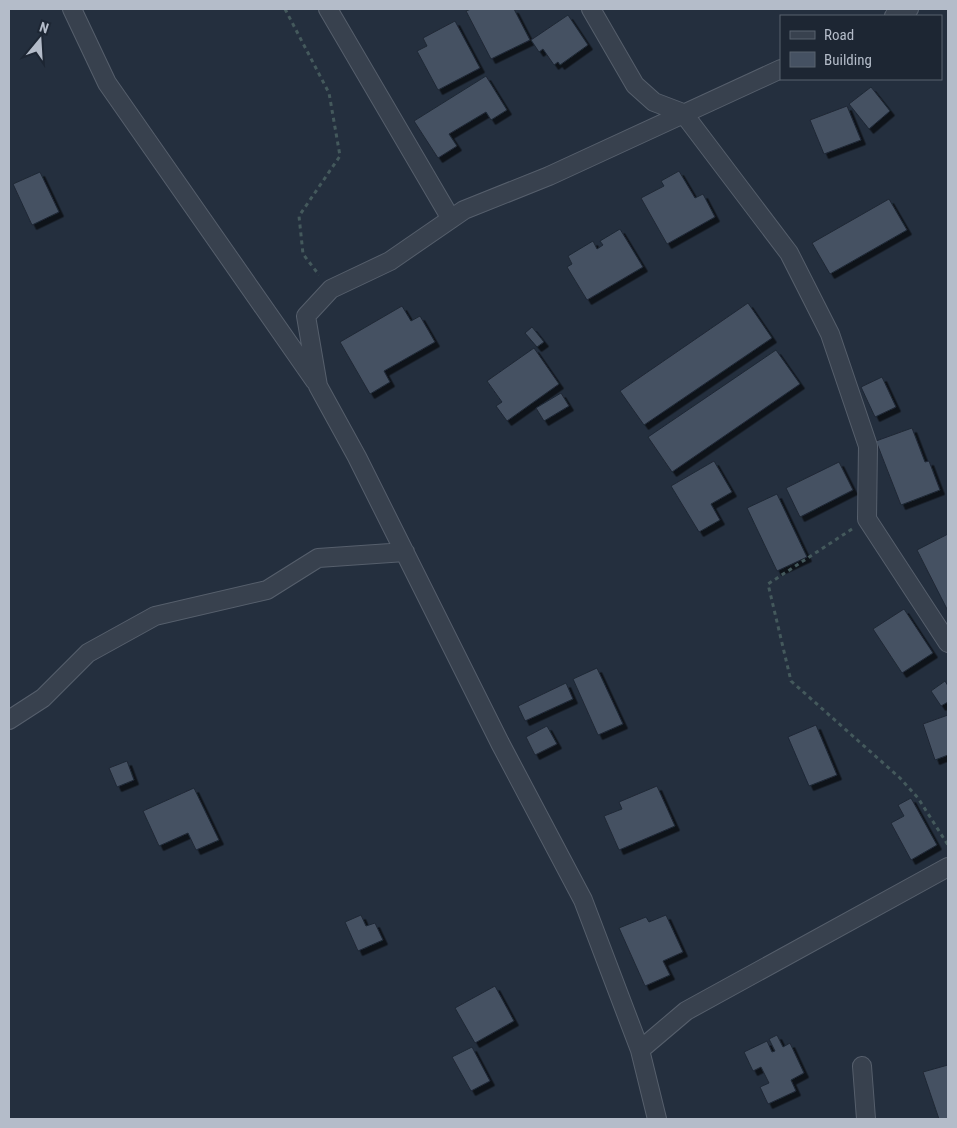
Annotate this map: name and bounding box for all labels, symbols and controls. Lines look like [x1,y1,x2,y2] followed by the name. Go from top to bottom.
[15,15,65,65] north arrow
[780,15,942,80] legend
[37,19,51,37] text: N
[824,26,854,44] text: Road
[824,51,872,69] text: Building

